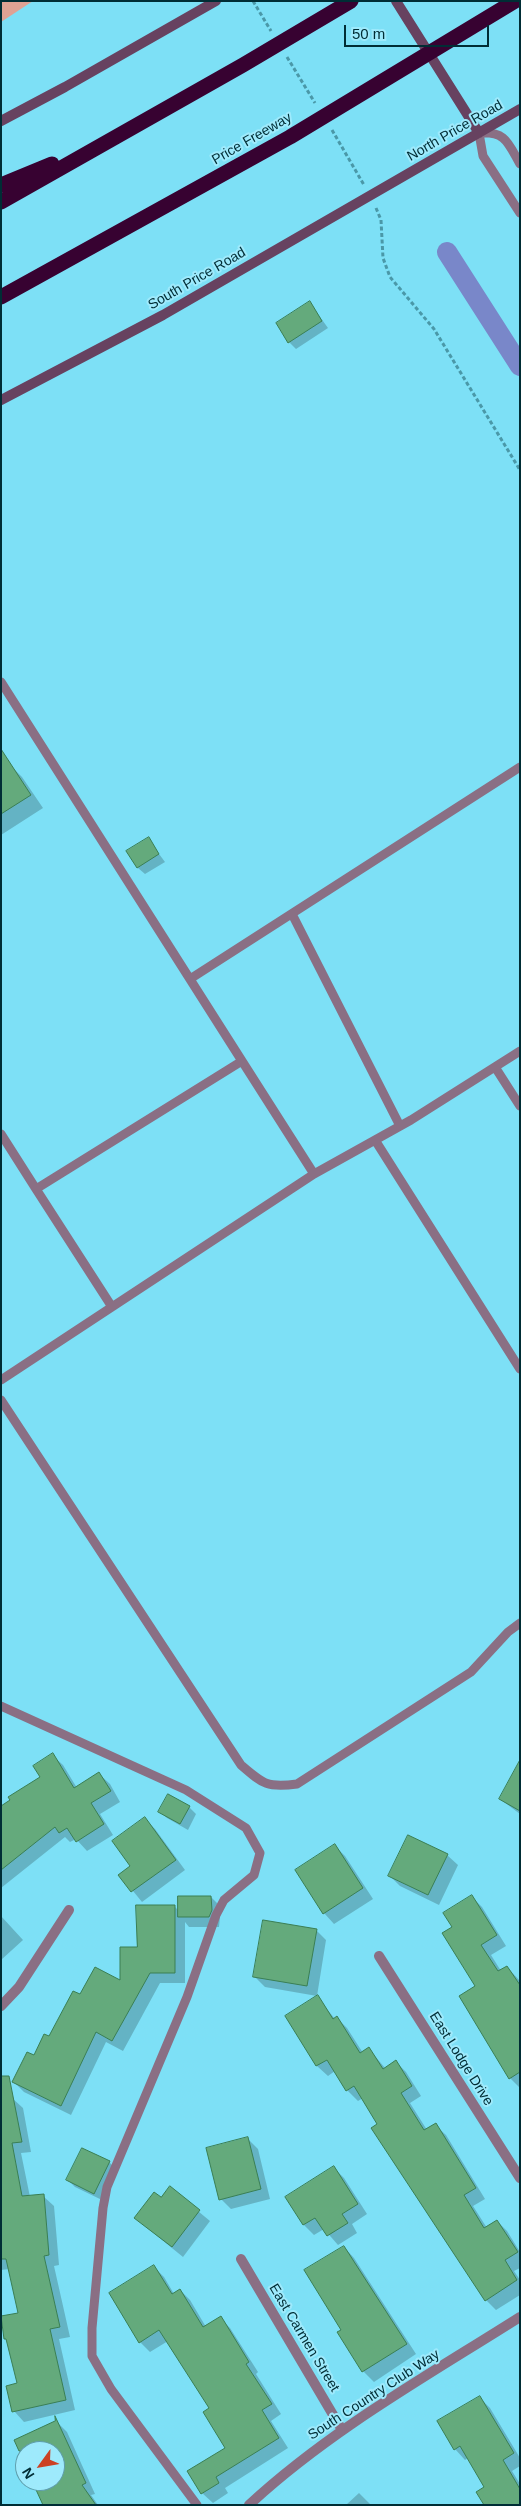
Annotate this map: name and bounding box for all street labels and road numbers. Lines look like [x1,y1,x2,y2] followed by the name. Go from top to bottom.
[404,97,506,165] street label: North Price Road
[209,109,295,169] street label: Price Freeway
[145,244,249,314] street label: South Price Road
[425,2009,497,2109] street label: East Lodge Drive
[265,2281,343,2395] street label: East Carmen Street
[305,2346,443,2444] street label: South Country Club Way

